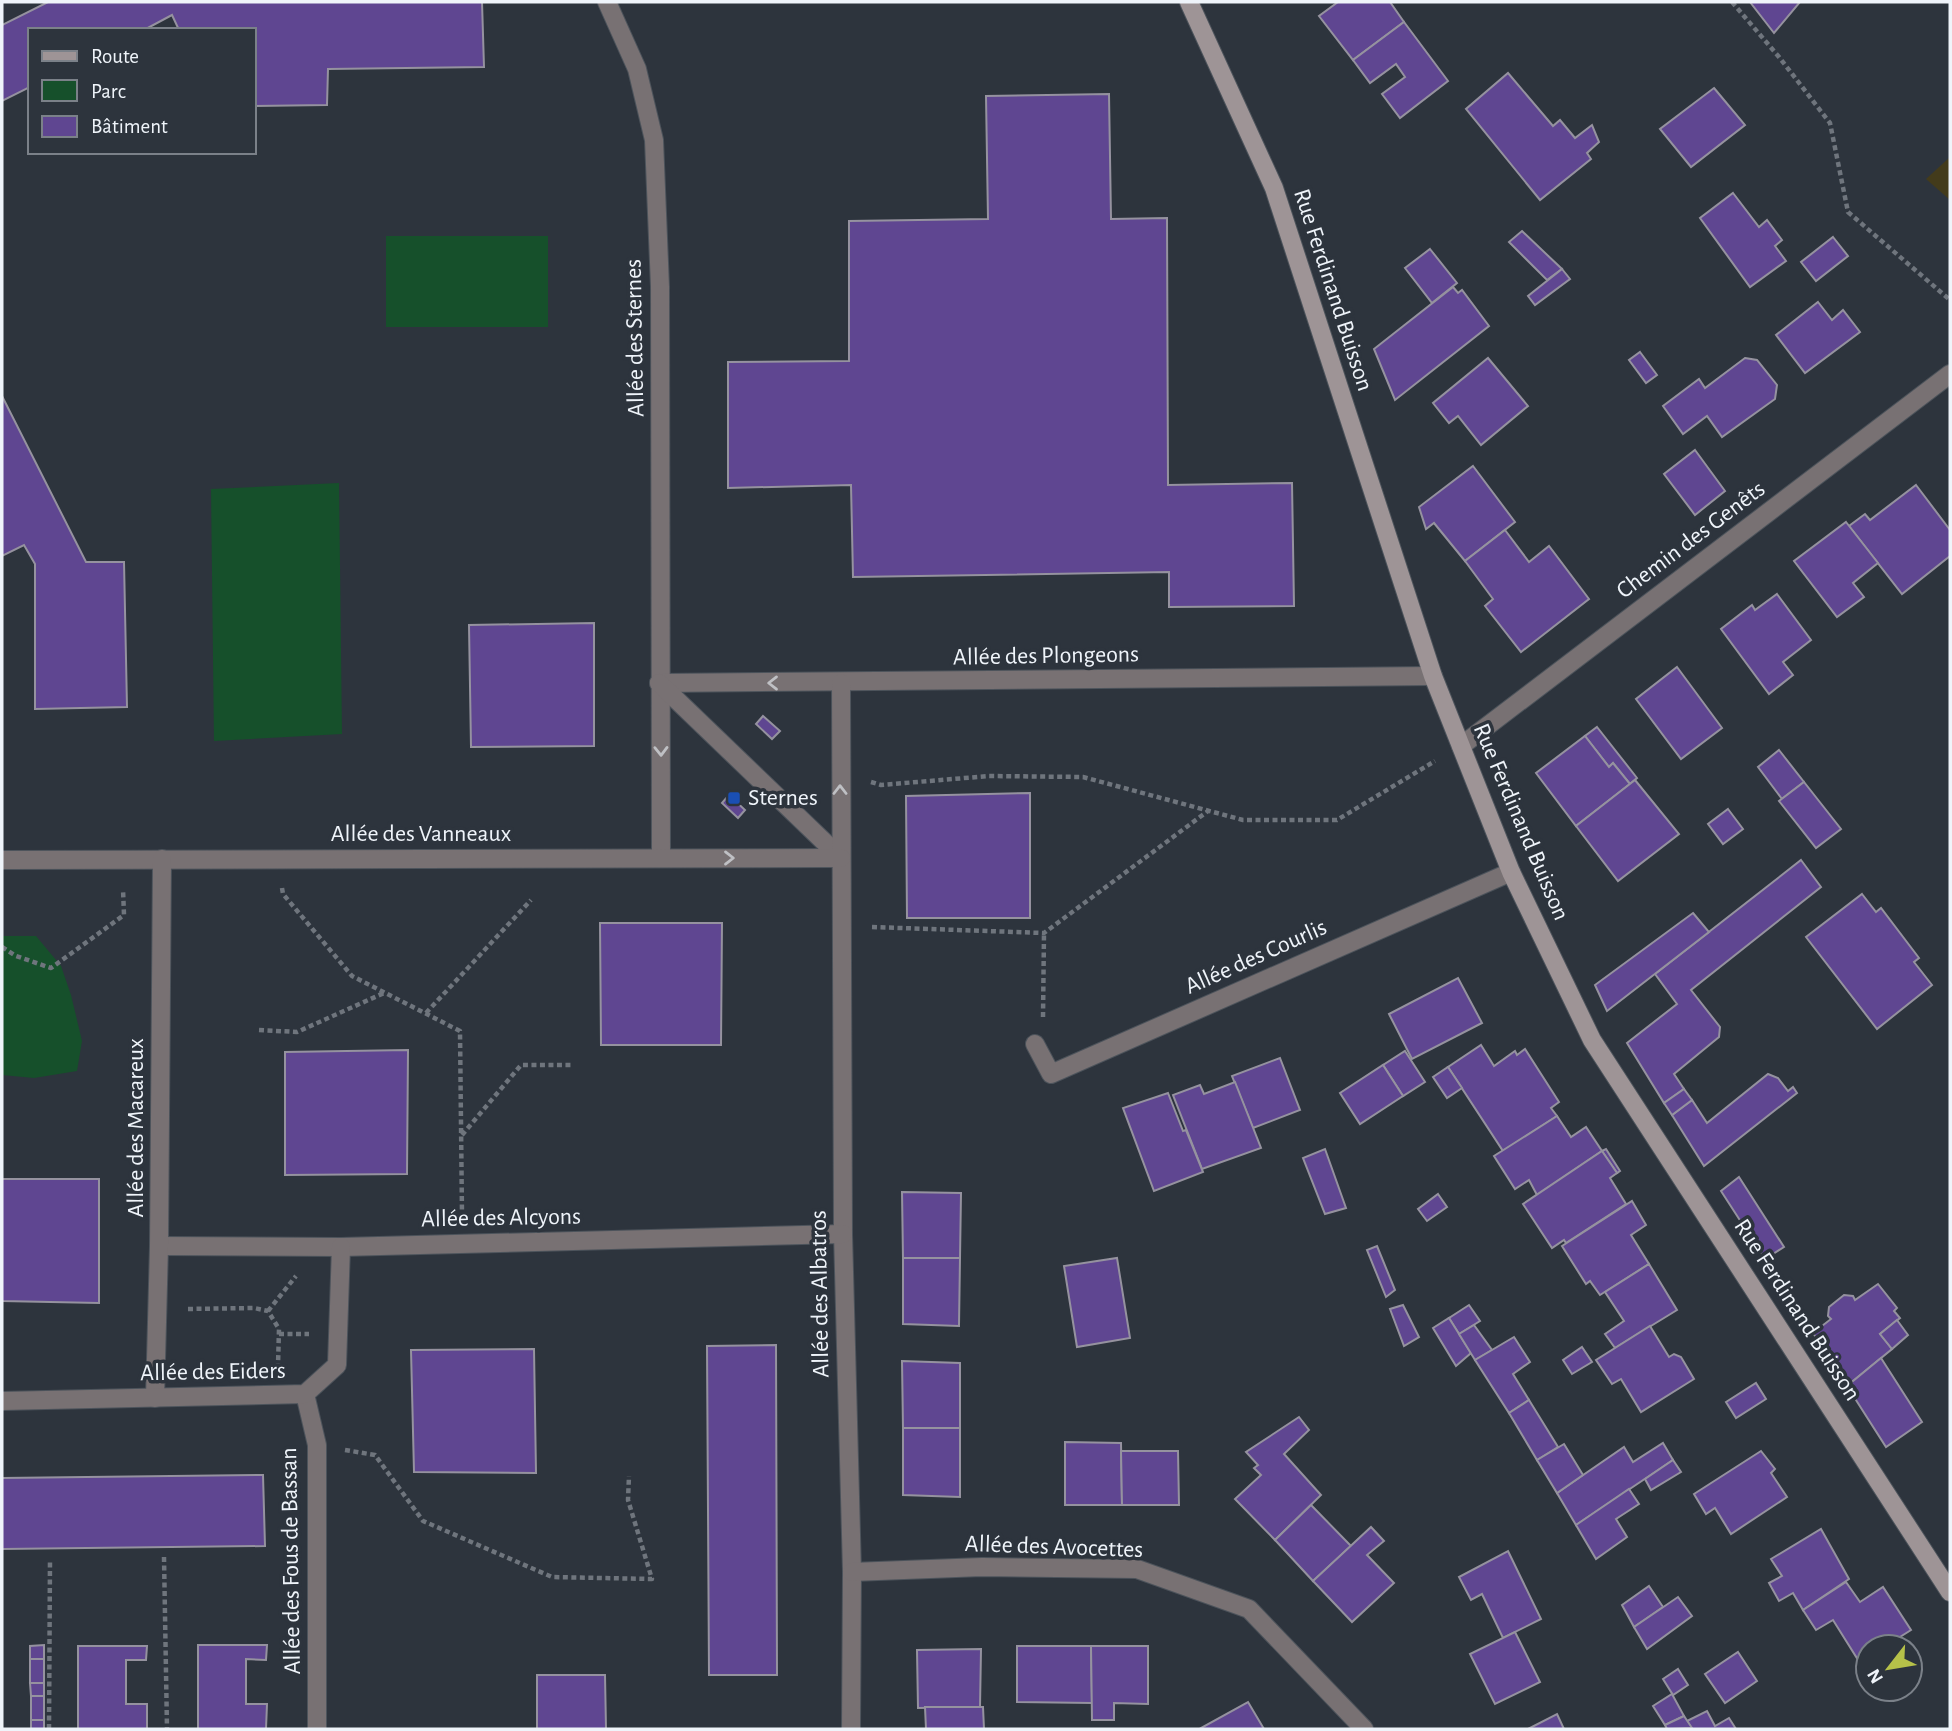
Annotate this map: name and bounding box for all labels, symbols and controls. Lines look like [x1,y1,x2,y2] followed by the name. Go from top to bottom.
[28,28,256,154] legend
[91,46,139,67] text: Route
[91,81,126,102] text: Parc
[91,116,168,137] text: Bâtiment
[1289,186,1377,394] street label: Rue Ferdinand Buisson
[622,259,648,417] street label: Allée des Sternes
[1612,477,1770,603] street label: Chemin des Genêts
[953,642,1139,670] street label: Allée des Plongeons
[767,675,778,691] one-way arrow
[1469,720,1573,924] street label: Rue Ferdinand Buisson
[653,746,668,757] one-way arrow
[832,784,848,794] one-way arrow
[748,786,818,810] place label: Sternes
[726,790,742,806] marker: Sternes
[331,822,512,846] street label: Allée des Vanneaux
[724,850,735,866] one-way arrow
[1182,915,1330,999] street label: Allée des Courlis
[124,1038,148,1218] street label: Allée des Macareux
[421,1205,581,1231] street label: Allée des Alcyons
[807,1210,833,1378] street label: Allée des Albatros
[1729,1215,1865,1405] street label: Rue Ferdinand Buisson
[140,1359,286,1385] street label: Allée des Eiders
[277,1447,305,1675] street label: Allée des Fous de Bassan
[964,1532,1144,1562] street label: Allée des Avocettes
[1854,1633,1924,1703] north arrow
[1864,1665,1887,1687] text: N

